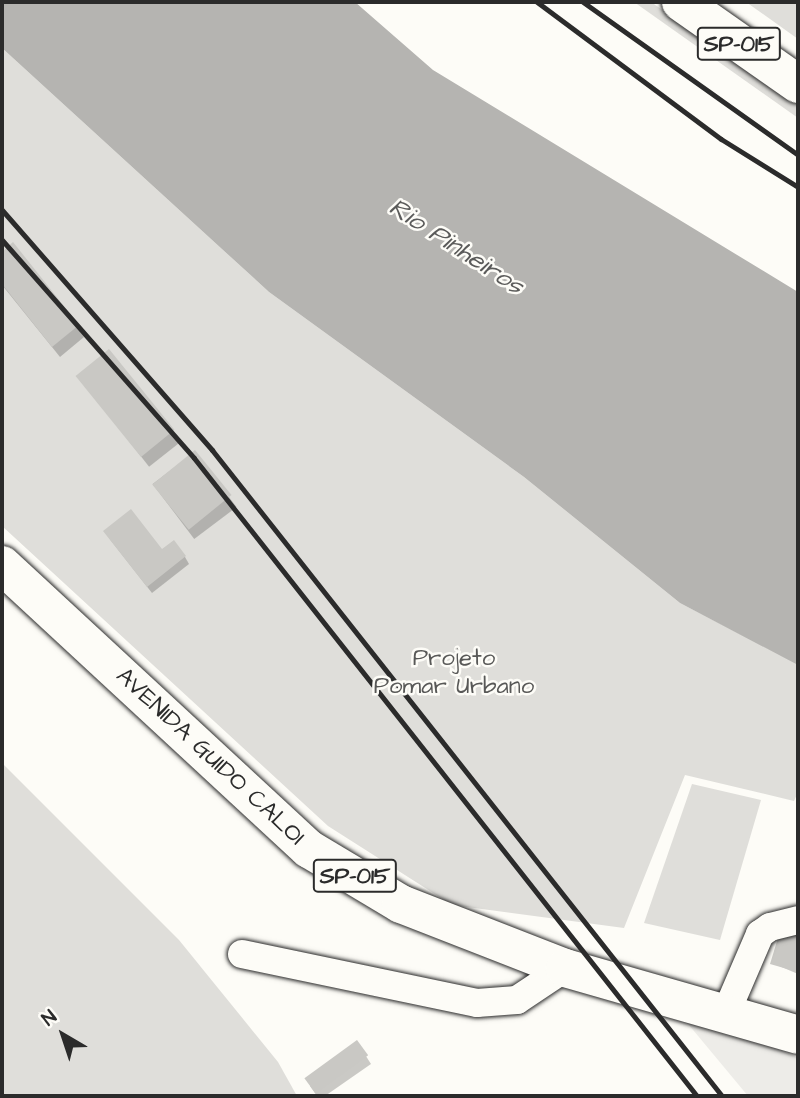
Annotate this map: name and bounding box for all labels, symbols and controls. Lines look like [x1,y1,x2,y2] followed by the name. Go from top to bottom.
[695,24,783,64] road number: SP-015
[383,192,529,302] water label: Rio Pinheiros
[374,645,534,701] park label: Projeto Pomar Urbano
[110,662,310,852] street label: AVENIDA GUIDO CALOI
[311,856,399,896] road number: SP-015
[28,1000,98,1070] north arrow
[36,1004,63,1033] text: N

